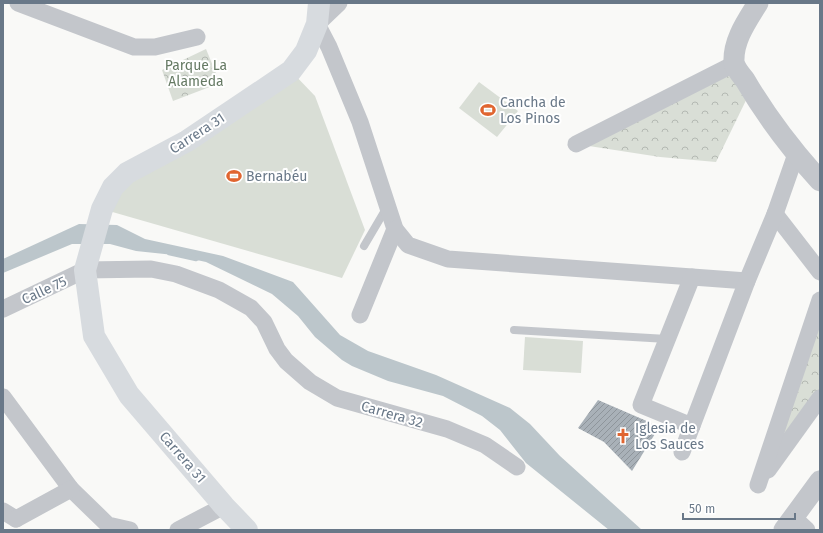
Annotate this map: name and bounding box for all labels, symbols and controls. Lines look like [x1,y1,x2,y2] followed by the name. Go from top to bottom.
[165,57,227,90] park label: Parque La Alameda
[500,94,566,127] place label: Cancha de Los Pinos
[479,101,497,119] sports icon: Cancha de Los Pinos
[167,109,228,158] street label: Carrera 31
[225,167,243,185] sports icon: Bernabéu
[246,168,307,185] place label: Bernabéu
[19,273,69,308] street label: Calle 75
[359,398,425,431] street label: Carrera 32
[635,420,704,453] place label: Iglesia de Los Sauces
[614,427,632,445] church icon: Iglesia de Los Sauces
[156,428,209,486] street label: Carrera 31
[683,495,795,521] scale bar
[689,502,715,516] text: 50 m

